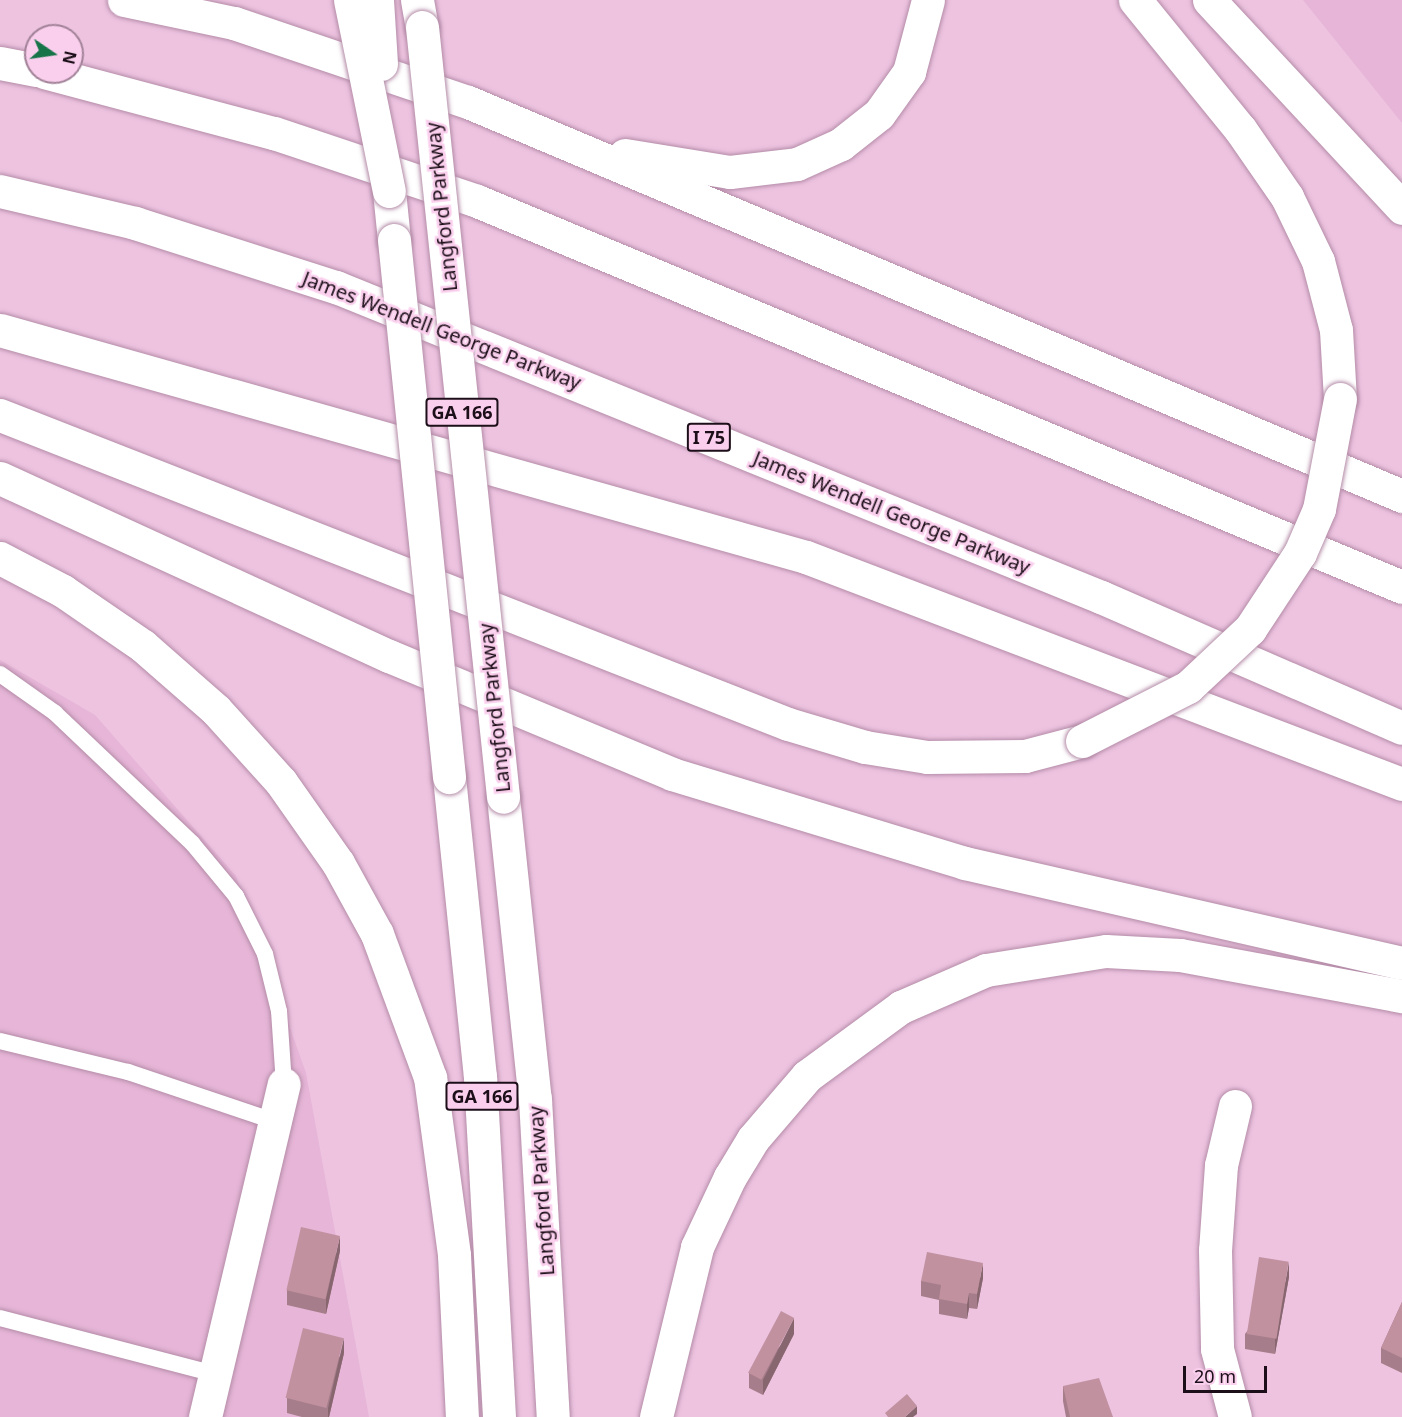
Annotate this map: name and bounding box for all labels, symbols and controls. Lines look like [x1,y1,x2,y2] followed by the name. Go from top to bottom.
[24,24,84,84] north arrow
[57,49,82,66] text: N
[420,121,462,293] street label: Langford Parkway
[299,266,585,394] street label: James Wendell George Parkway
[424,397,500,427] road number: GA 166
[686,422,732,452] road number: I 75
[750,445,1034,579] street label: James Wendell George Parkway
[473,622,515,794] street label: Langford Parkway
[444,1081,520,1111] road number: GA 166
[523,1105,559,1277] street label: Langford Parkway
[1186,1354,1270,1392] scale bar
[1194,1364,1236,1388] text: 20 m

